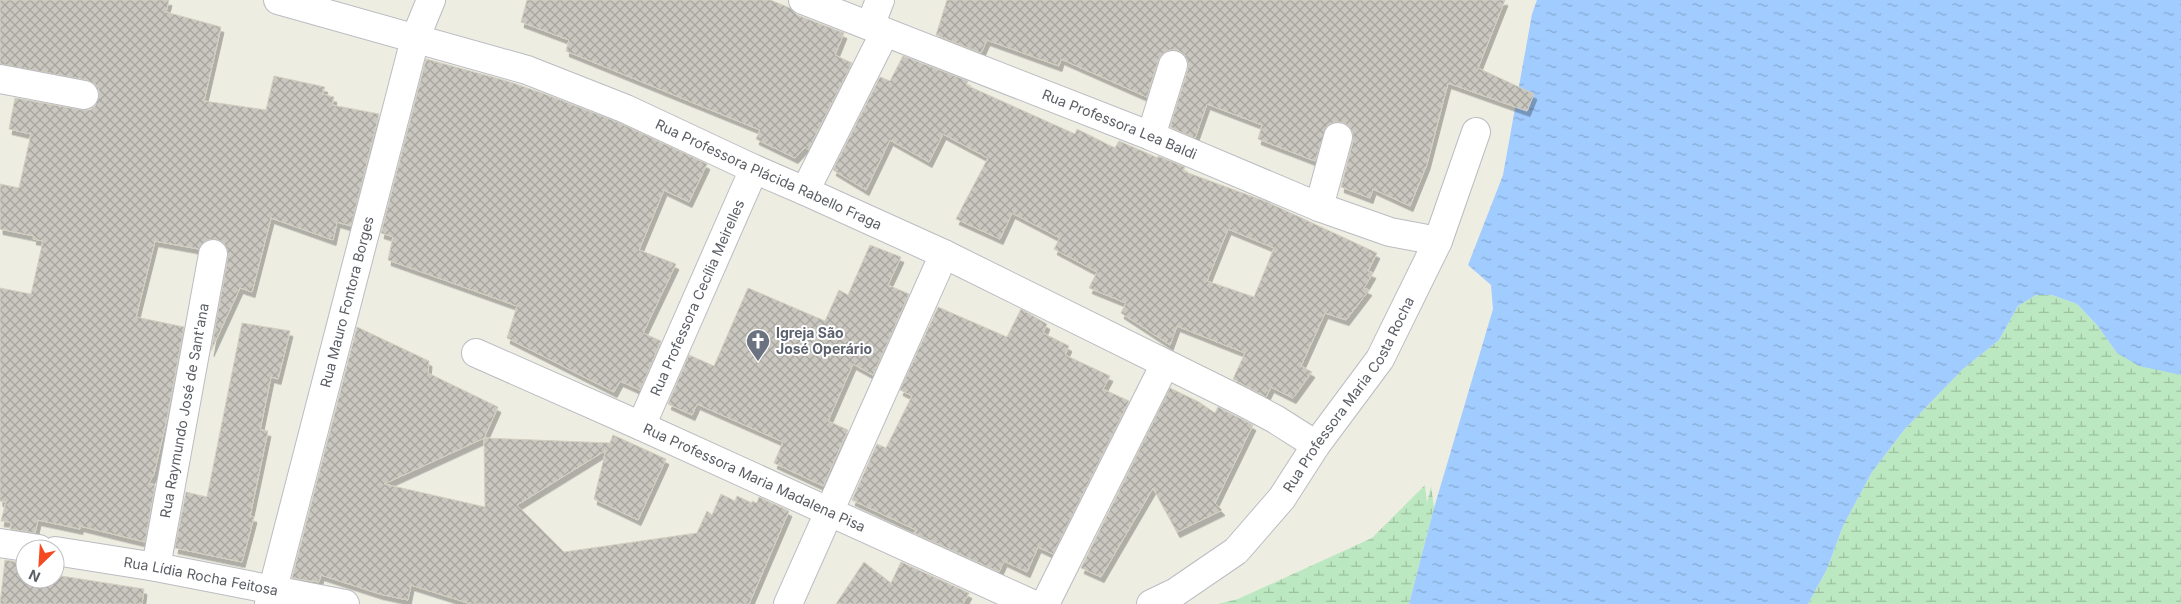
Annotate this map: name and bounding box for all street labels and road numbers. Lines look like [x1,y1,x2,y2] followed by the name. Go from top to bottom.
[1040,85,1200,162] street label: Rua Professora Lea Baldi
[653,115,885,233] street label: Rua Professora Plácida Rabello Fraga
[646,197,748,399] street label: Rua Professora Cecília Meirelles
[316,214,377,389] street label: Rua Mauro Fontora Borges
[1279,294,1417,495] street label: Rua Professora Maria Costa Rocha
[156,302,212,519] street label: Rua Raymundo José de Sant'ana
[641,419,868,535] street label: Rua Professora Maria Madalena Pisa
[122,553,280,599] street label: Rua Lídia Rocha Feitosa

